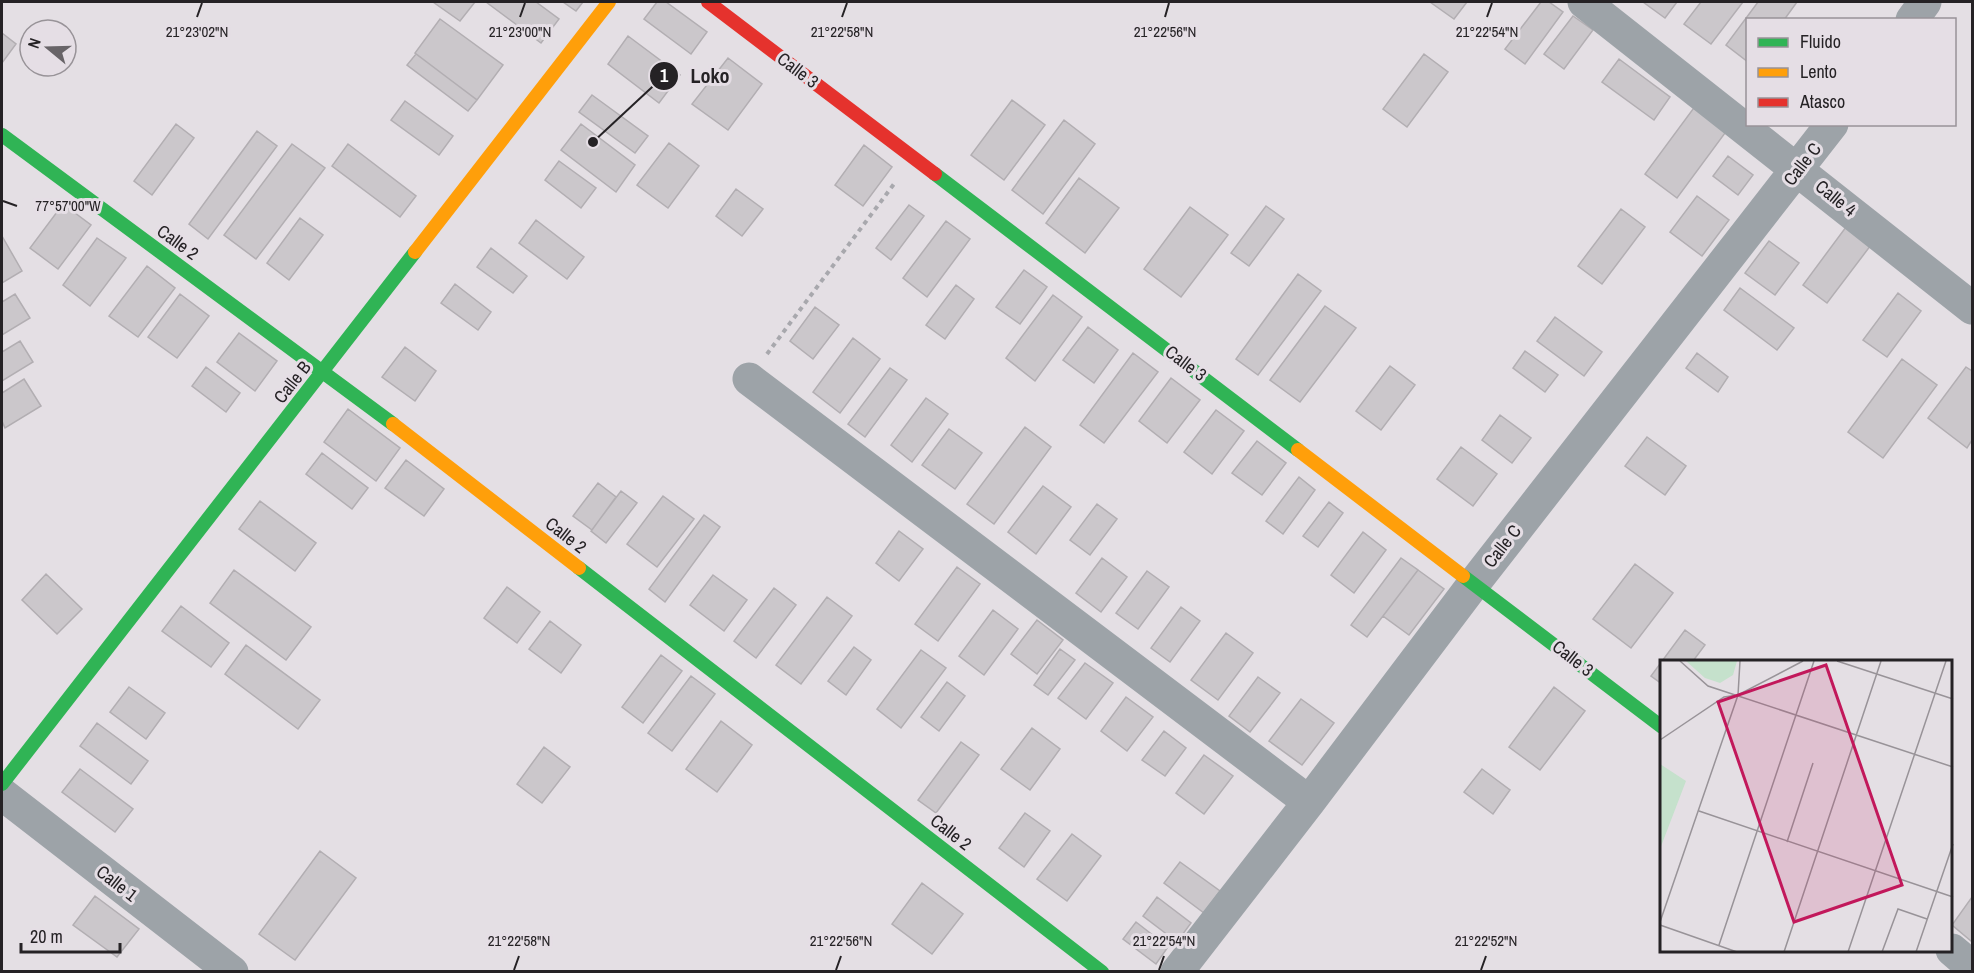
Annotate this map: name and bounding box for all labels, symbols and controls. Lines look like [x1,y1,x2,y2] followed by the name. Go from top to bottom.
[18,18,78,78] north arrow
[1746,18,1956,126] legend
[166,21,228,42] text: 21°23'02"N
[489,21,551,42] text: 21°23'00"N
[811,21,873,42] text: 21°22'58"N
[1134,21,1196,42] text: 21°22'56"N
[1456,21,1518,42] text: 21°22'54"N
[1800,29,1841,54] text: Fluido
[22,35,46,51] text: N
[772,46,824,94] street label: Calle 3
[649,57,742,95] callout: Loko
[1800,59,1837,84] text: Lento
[690,62,730,89] text: Loko
[660,63,669,88] text: 1
[1799,89,1845,114] text: Atasco
[1777,137,1827,191] street label: Calle C
[1810,174,1862,222] street label: Calle 4
[35,195,101,216] text: 77°57'00"W
[152,218,204,266] street label: Calle 2
[1160,339,1212,387] street label: Calle 3
[268,355,317,408] street label: Calle B
[540,511,592,559] street label: Calle 2
[1477,519,1527,573] street label: Calle C
[1547,634,1599,682] street label: Calle 3
[1660,660,1953,952] inset map
[925,808,977,856] street label: Calle 2
[91,859,143,907] street label: Calle 1
[21,916,120,954] scale bar
[30,924,63,949] text: 20 m
[488,930,550,951] text: 21°22'58"N
[810,930,872,951] text: 21°22'56"N
[1133,930,1195,951] text: 21°22'54"N
[1455,930,1517,951] text: 21°22'52"N

